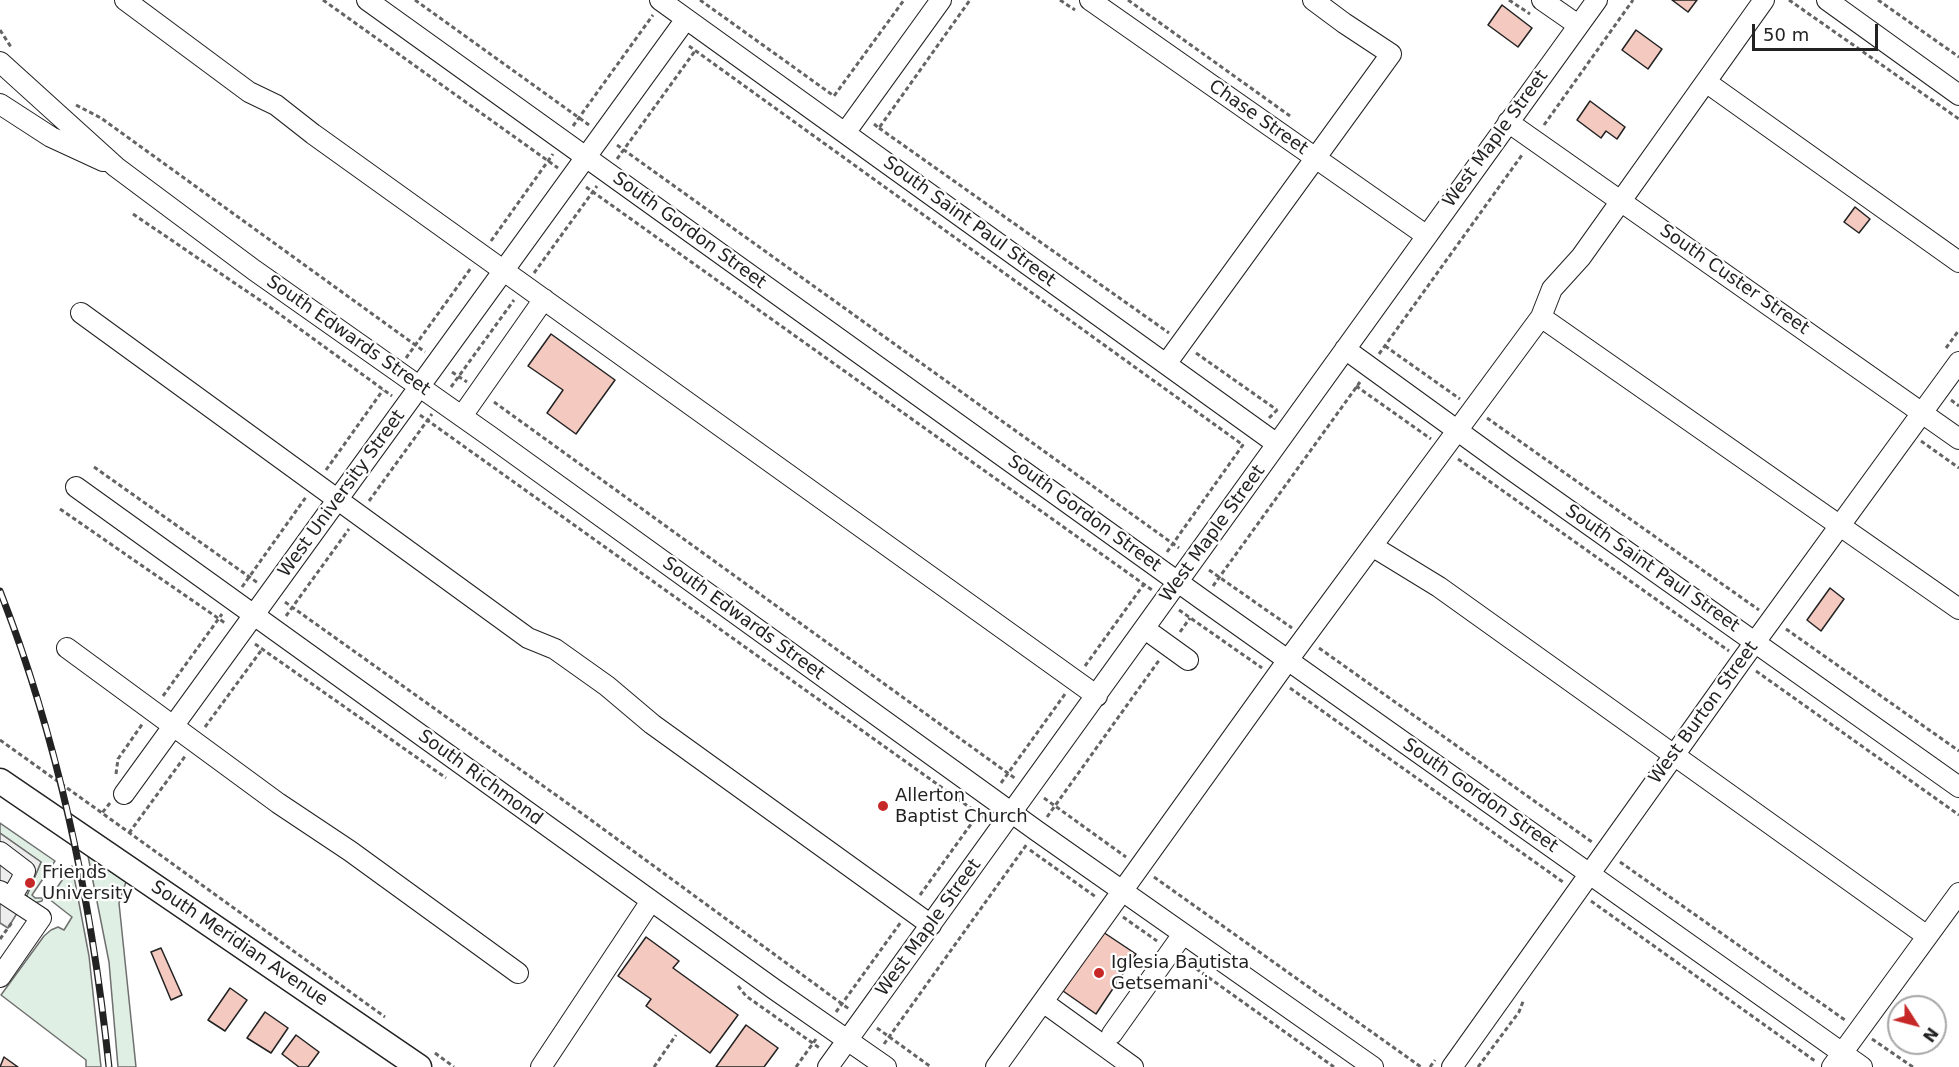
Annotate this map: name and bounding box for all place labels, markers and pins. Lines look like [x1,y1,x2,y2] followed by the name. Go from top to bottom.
[895,785,1028,828] place label: Allerton Baptist Church
[876,799,890,813] marker: Allerton Baptist Church
[42,862,133,904] place label: Friends University
[23,876,37,890] marker: Friends University
[1111,952,1249,994] place label: Iglesia Bautista Getsemani
[1092,966,1106,980] marker: Iglesia Bautista Getsemani

